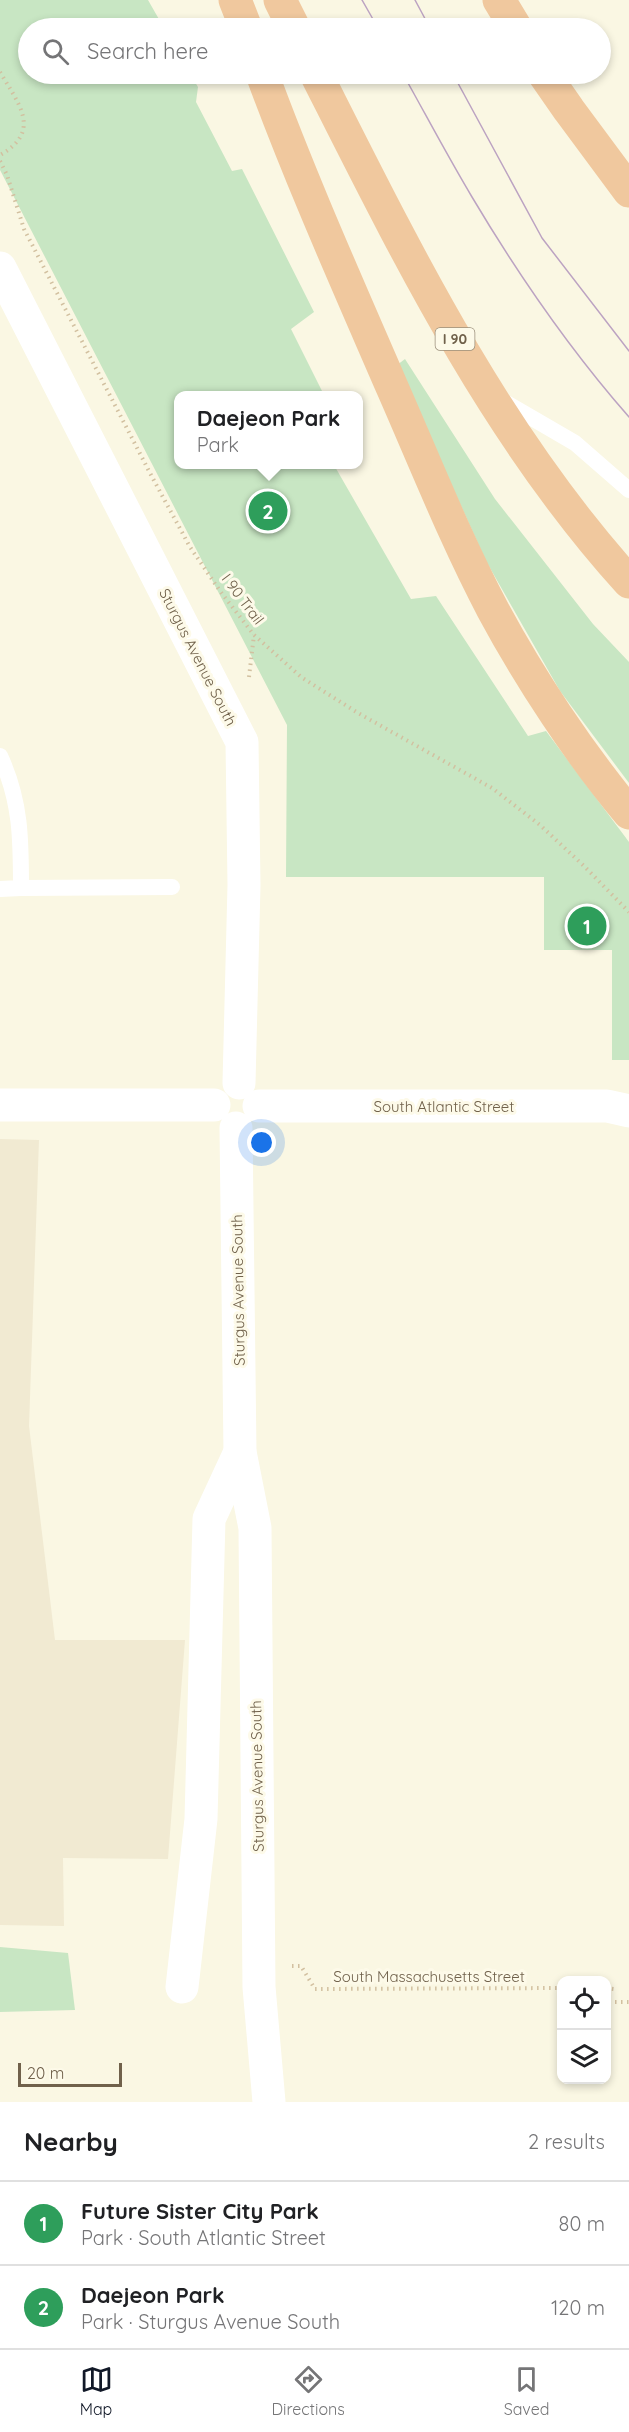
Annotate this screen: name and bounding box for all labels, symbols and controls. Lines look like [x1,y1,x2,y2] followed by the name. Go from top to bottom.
[18,18,611,84] search box
[39,35,72,68] icon: search
[87,37,208,65] text: Search here
[436,328,474,350] road number: I 90
[174,391,363,469] popup
[197,404,340,432] text: Daejeon Park
[197,432,239,457] text: Park
[248,488,288,534] pin: 2
[218,570,268,628] street label: I 90 Trail
[155,585,241,729] street label: Sturgus Avenue South
[568,904,606,948] pin: 1
[374,1097,514,1116] street label: South Atlantic Street
[247,1128,276,1157] your location
[227,1214,249,1366] street label: Sturgus Avenue South
[246,1700,268,1852] street label: Sturgus Avenue South
[333,1967,525,1986] street label: South Massachusetts Street
[557,1976,611,2084] map controls
[557,1976,611,2030] button: locate
[557,2030,611,2084] button: layers
[18,2060,122,2088] scale bar
[27,2063,64,2083] text: 20 m
[24,2125,118,2158] text: Nearby
[528,2129,605,2154] text: 2 results
[81,2197,319,2225] text: Future Sister City Park
[40,2211,47,2236] text: 1
[559,2211,605,2236] text: 80 m
[81,2225,326,2250] text: Park · South Atlantic Street
[81,2281,225,2309] text: Daejeon Park
[38,2295,49,2320] text: 2
[551,2295,605,2320] text: 120 m
[81,2309,340,2334] text: Park · Sturgus Avenue South
[80,2363,113,2419] tab: Map
[272,2363,345,2419] tab: Directions
[504,2363,549,2419] tab: Saved

